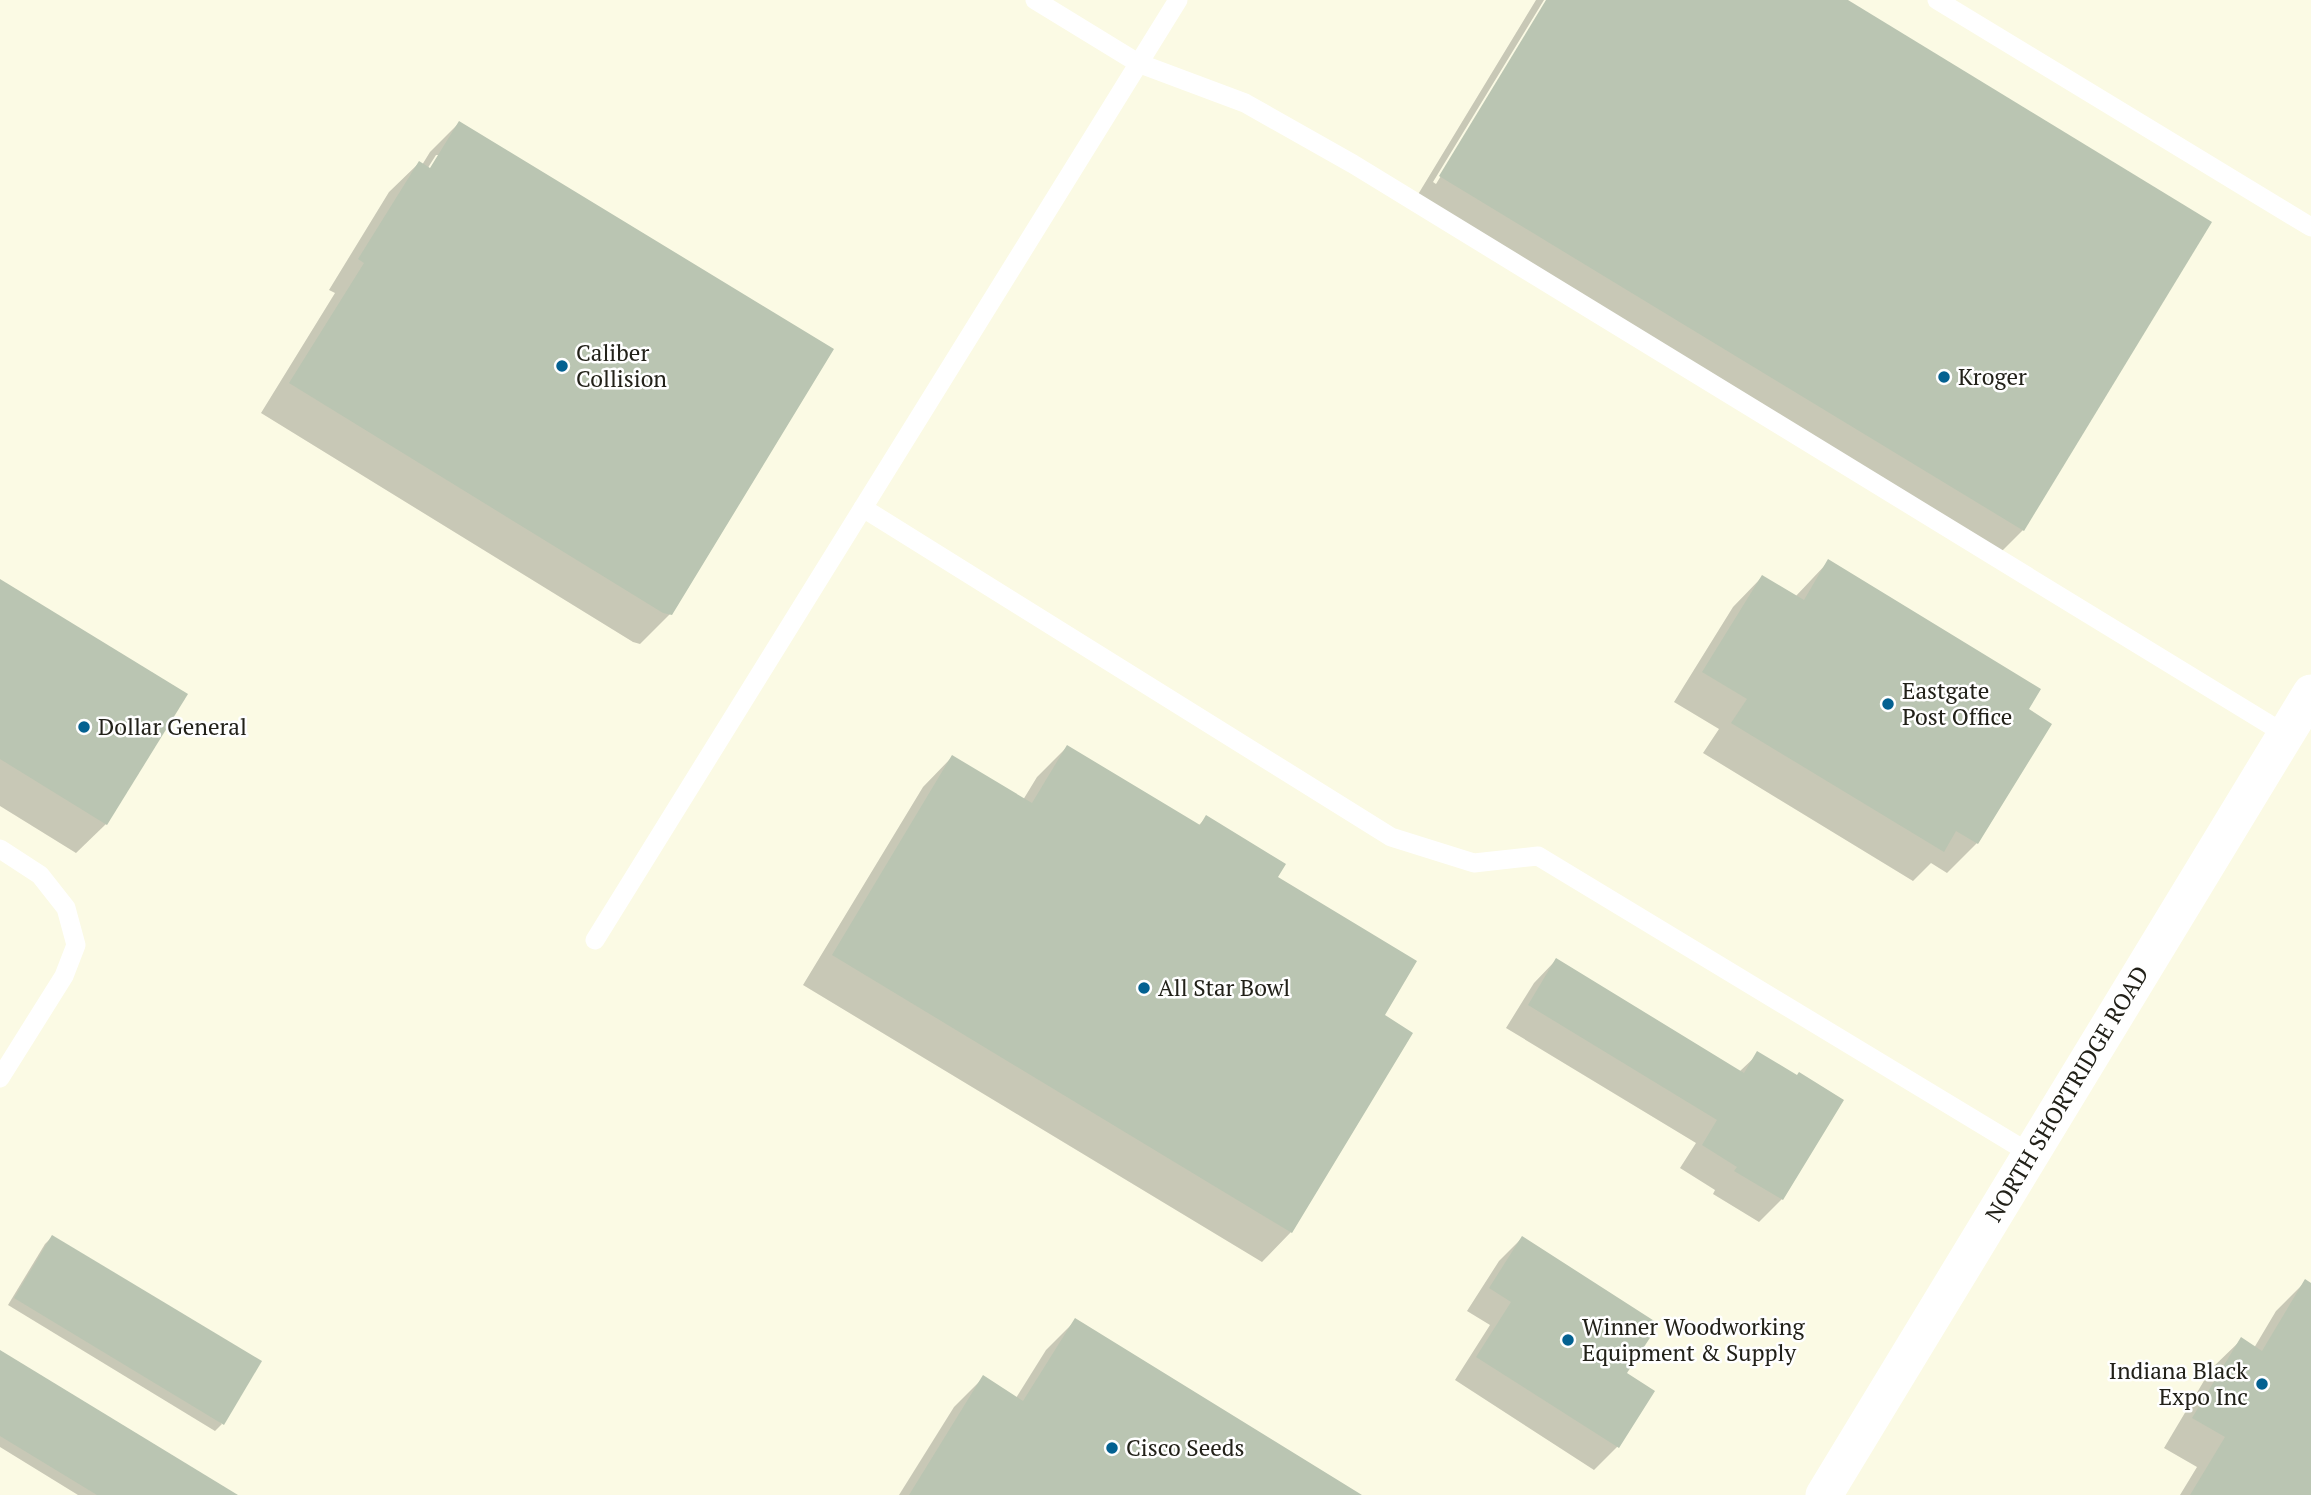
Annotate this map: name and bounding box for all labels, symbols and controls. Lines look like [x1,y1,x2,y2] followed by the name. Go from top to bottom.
[576,337,667,394] place label: Caliber Collision
[554,358,570,374] marker: Caliber Collision
[1958,361,2027,392] place label: Kroger
[1936,369,1952,385] marker: Kroger
[1902,675,2012,732] place label: Eastgate Post Office
[1880,696,1896,712] marker: Eastgate Post Office
[98,711,247,742] place label: Dollar General
[76,719,92,735] marker: Dollar General
[1978,960,2155,1227] street label: NORTH SHORTRIDGE ROAD
[1158,972,1290,1003] place label: All Star Bowl
[1136,980,1152,996] marker: All Star Bowl
[1582,1311,1805,1368] place label: Winner Woodworking Equipment & Supply
[1560,1332,1576,1348] marker: Winner Woodworking Equipment & Supply
[2109,1355,2248,1412] place label: Indiana Black Expo Inc
[2254,1376,2270,1392] marker: Indiana Black Expo Inc
[1126,1432,1245,1463] place label: Cisco Seeds
[1104,1440,1120,1456] marker: Cisco Seeds

